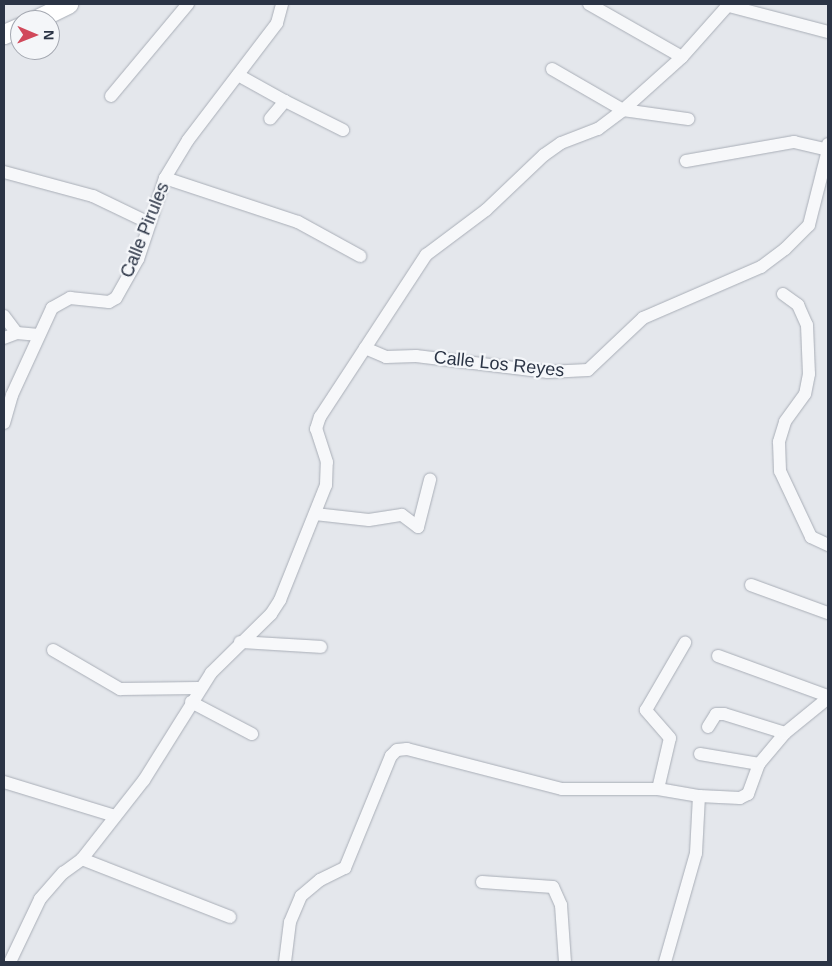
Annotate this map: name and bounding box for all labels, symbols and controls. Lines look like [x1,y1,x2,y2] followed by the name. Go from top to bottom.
[10,10,60,60] north arrow
[41,30,57,40] text: N
[116,179,174,281] street label: Calle Pirules
[433,346,565,382] street label: Calle Los Reyes

